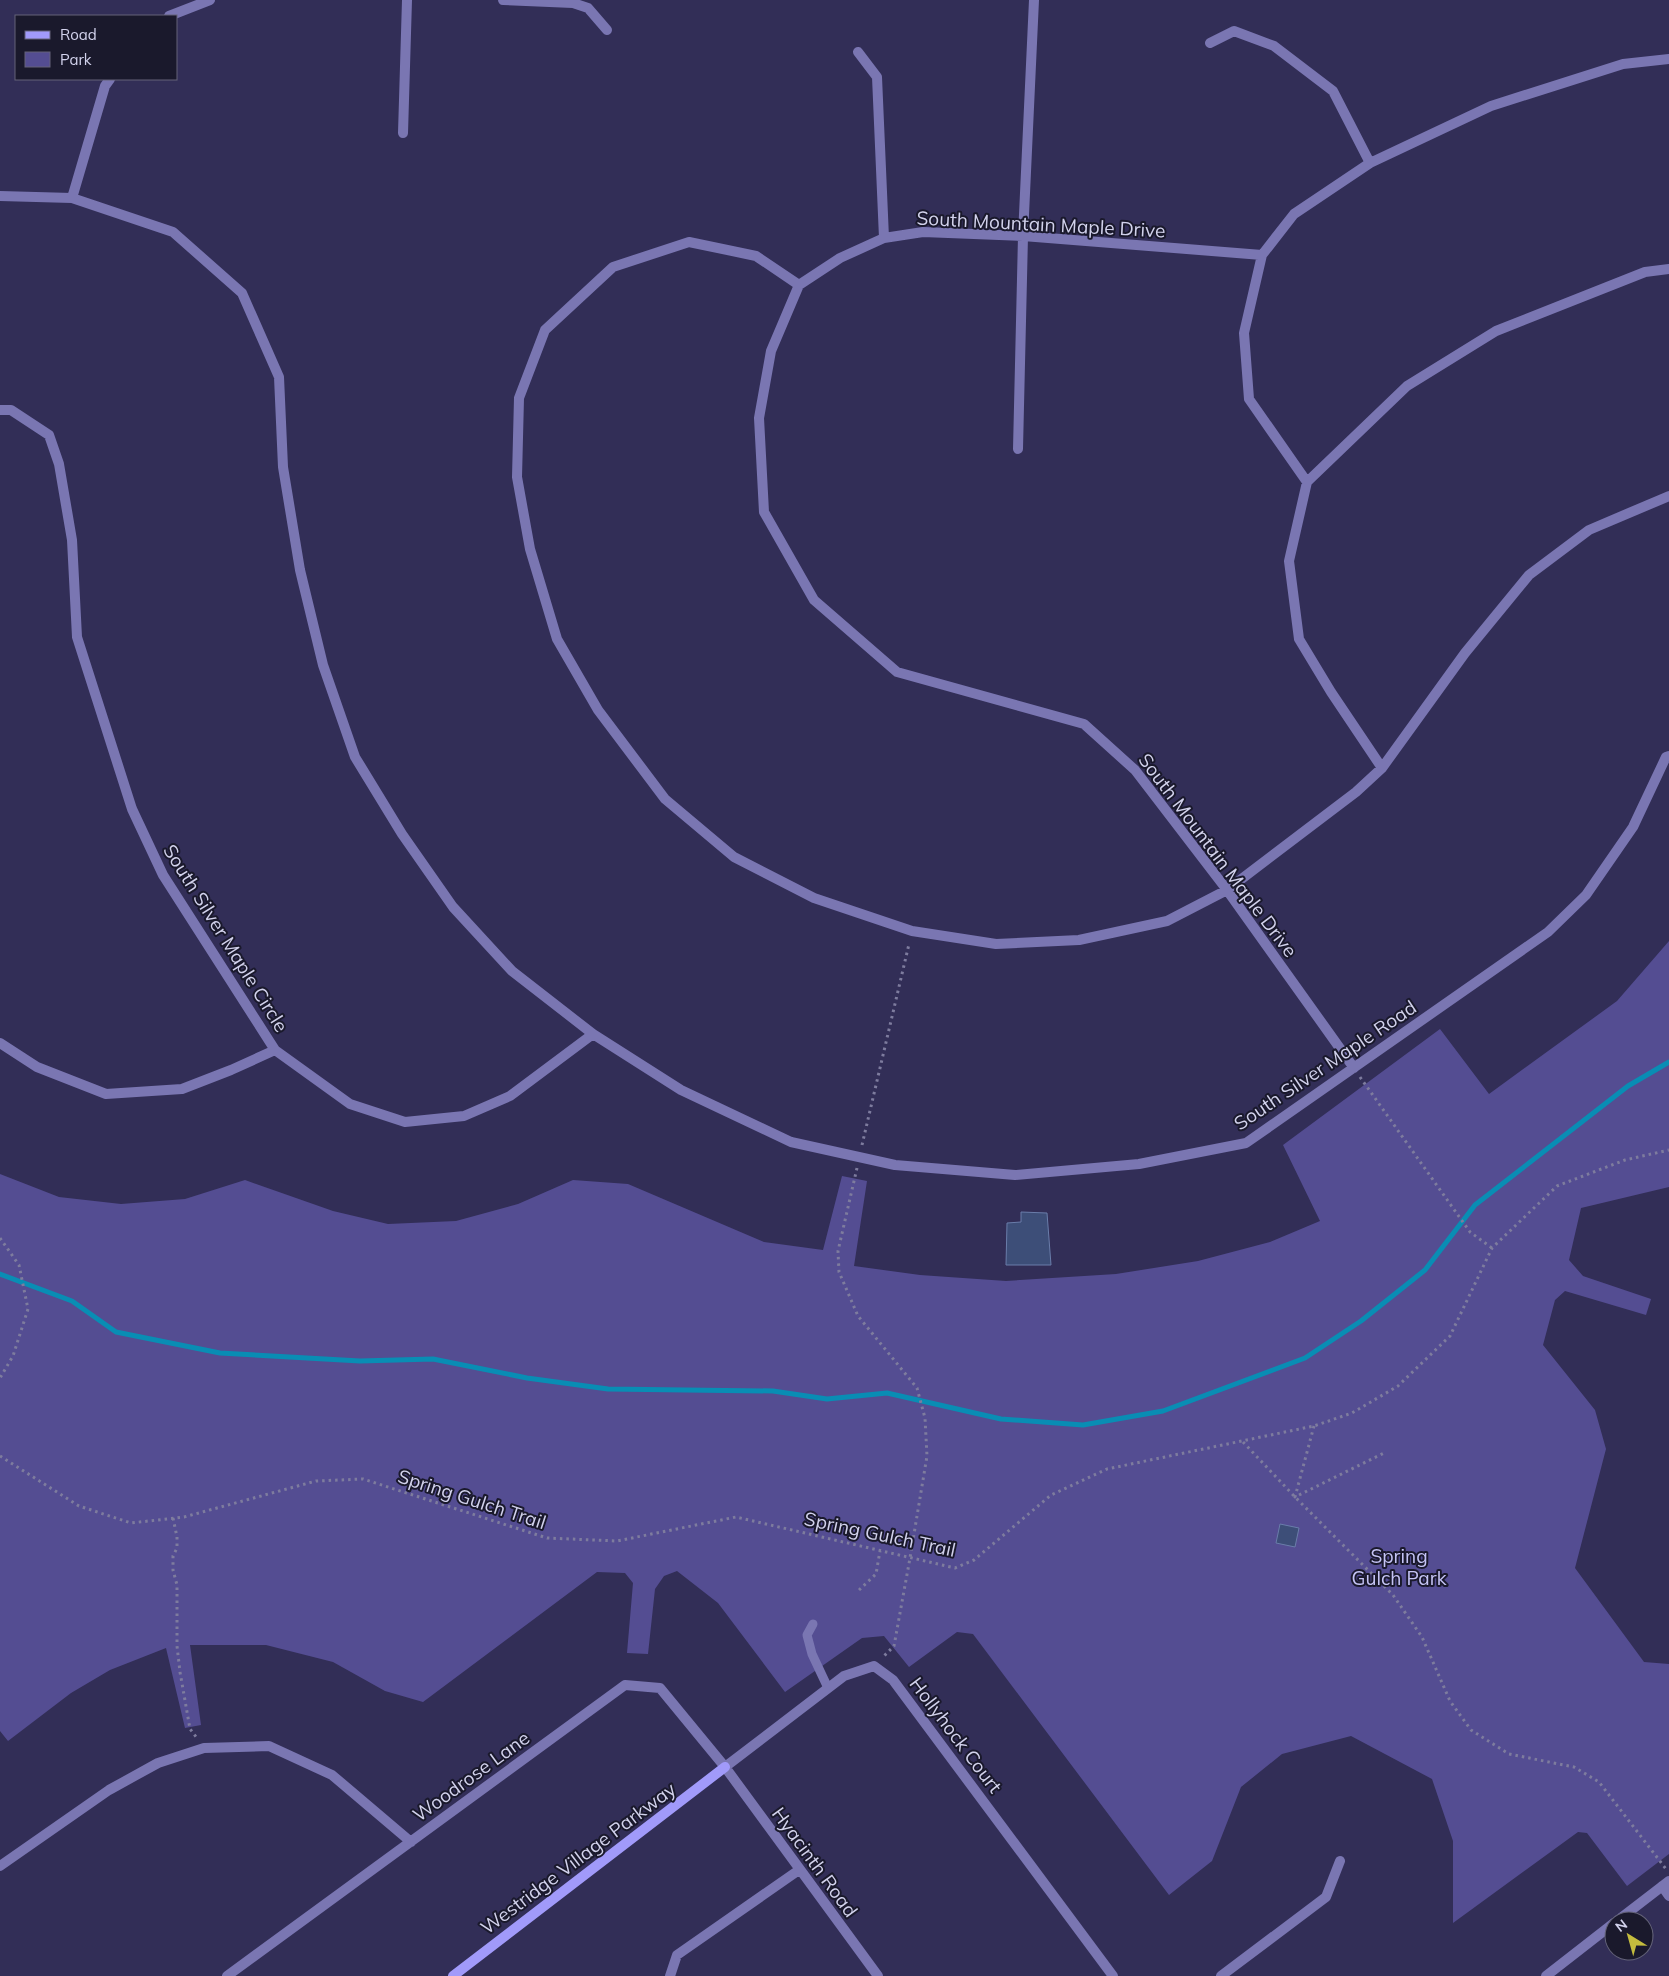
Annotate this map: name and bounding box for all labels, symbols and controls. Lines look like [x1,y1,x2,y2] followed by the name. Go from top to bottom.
[15,15,178,80] legend
[60,25,97,44] text: Road
[60,50,92,69] text: Park
[916,205,1166,243] street label: South Mountain Maple Drive
[1133,748,1303,962] street label: South Mountain Maple Drive
[158,840,294,1036] street label: South Silver Maple Circle
[1229,995,1421,1135] street label: South Silver Maple Road
[395,1464,549,1534] street label: Spring Gulch Trail
[802,1506,958,1562] street label: Spring Gulch Trail
[1352,1544,1447,1590] park label: Spring Gulch Park
[905,1672,1008,1798] street label: Hollyhock Court
[408,1726,534,1826] street label: Woodrose Lane
[476,1777,680,1939] street label: Westridge Village Parkway
[767,1802,863,1922] street label: Hyacinth Road
[1604,1911,1654,1961] north arrow
[1612,1915,1631,1936] text: N

